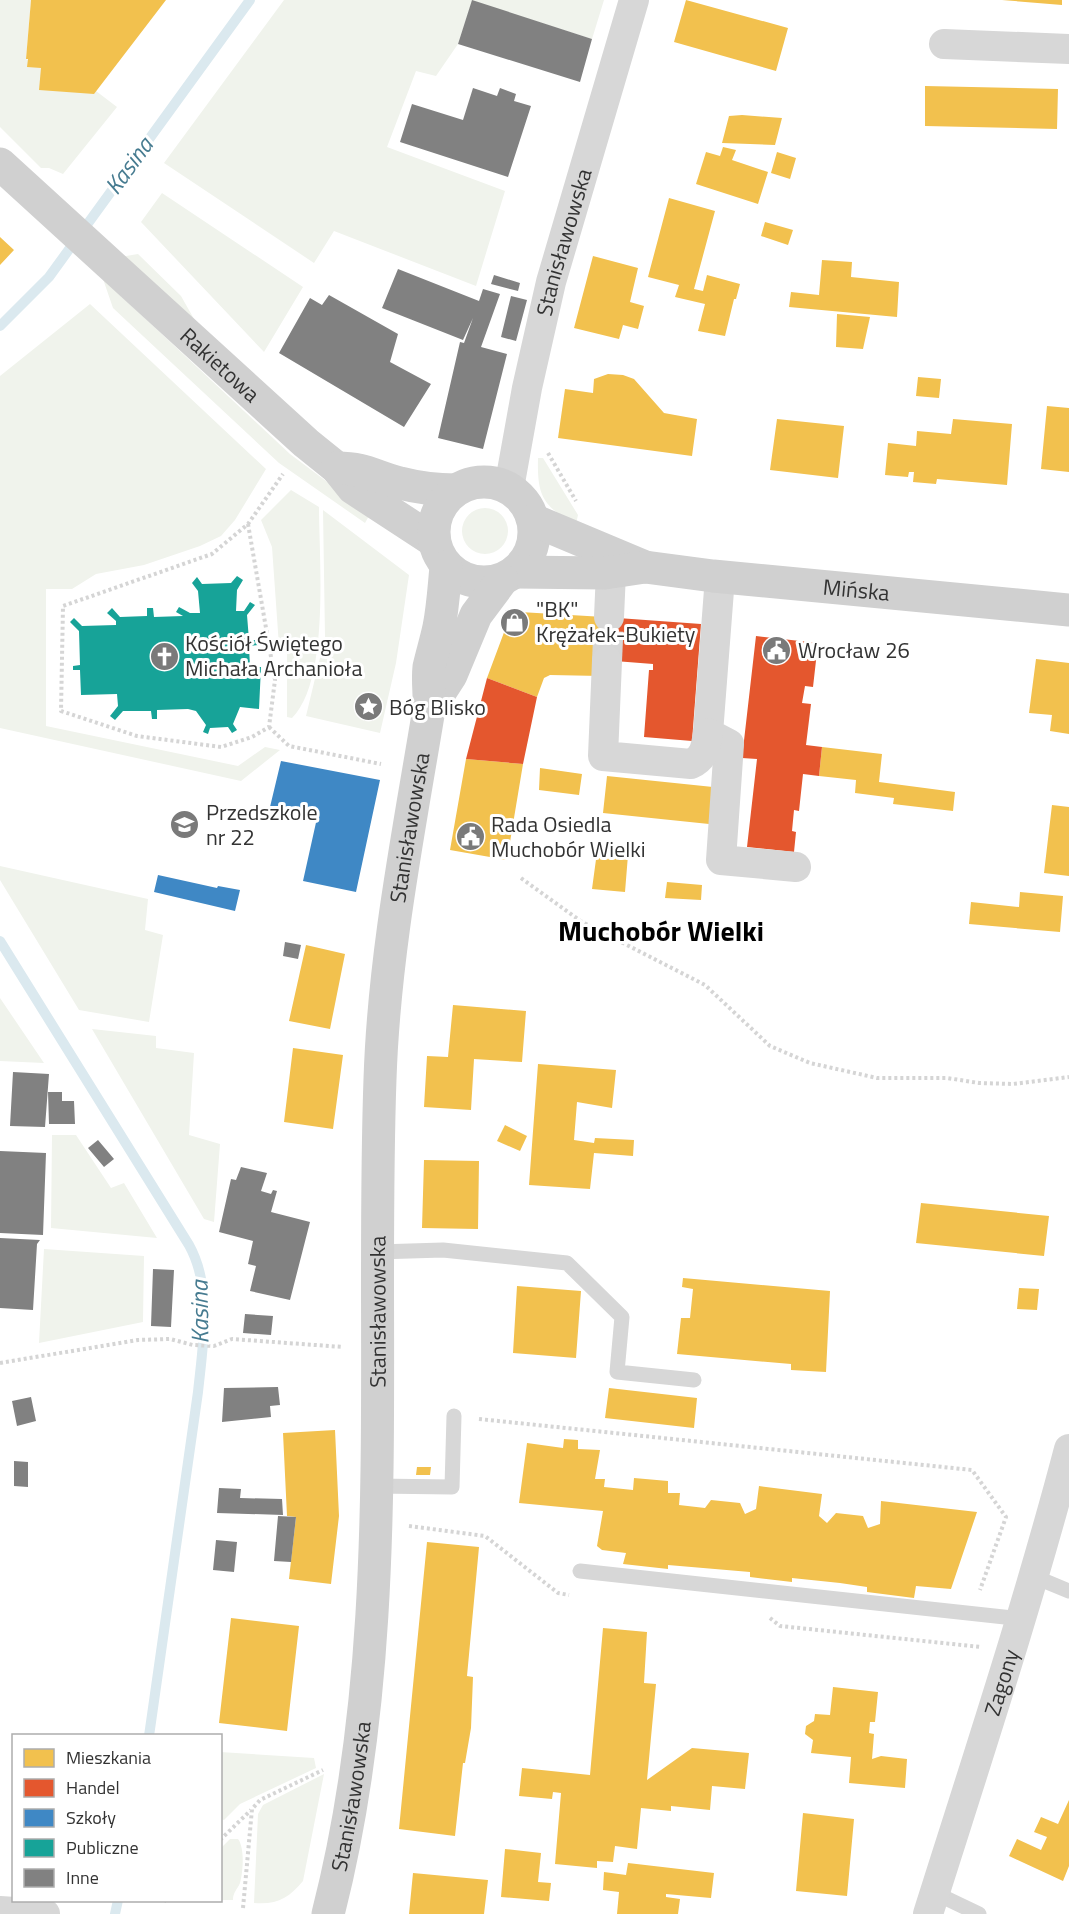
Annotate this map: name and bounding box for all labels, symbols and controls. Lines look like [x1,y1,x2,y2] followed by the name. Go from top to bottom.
[95,128,163,202] water label: Kasina
[527,164,601,319] street label: Stanisławowska
[173,319,268,410] street label: Rakietowa
[821,570,891,610] street label: Mińska
[536,592,696,651] place label: "BK" Krężałek-Bukiety
[499,606,531,638] shop icon: "BK" Krężałek-Bukiety
[185,626,362,685] place label: Kościół Świętego Michała Archanioła
[798,633,910,667] place label: Wrocław 26
[761,634,793,666] public building icon: Wrocław 26
[148,640,180,672] church icon: Kościół Świętego Michała Archanioła
[389,690,486,724] place label: Bóg Blisko
[352,691,384,723] place icon: Bóg Blisko
[380,750,438,905] street label: Stanisławowska
[206,795,318,854] place label: Przedszkole nr 22
[491,807,646,866] place label: Rada Osiedla Muchobór Wielki
[169,809,201,841] school or university icon: Przedszkole nr 22
[454,821,486,853] public building icon: Rada Osiedla Muchobór Wielki
[558,909,764,952] district label: Muchobór Wielki
[360,1236,395,1388] street label: Stanisławowska
[180,1278,218,1344] water label: Kasina
[975,1644,1028,1720] street label: Zagony
[322,1719,380,1875] street label: Stanisławowska
[12,1734,222,1902] legend
[66,1744,151,1771] text: Mieszkania
[66,1774,120,1801] text: Handel
[66,1804,116,1831] text: Szkoły
[66,1834,139,1861] text: Publiczne
[66,1864,99,1891] text: Inne

